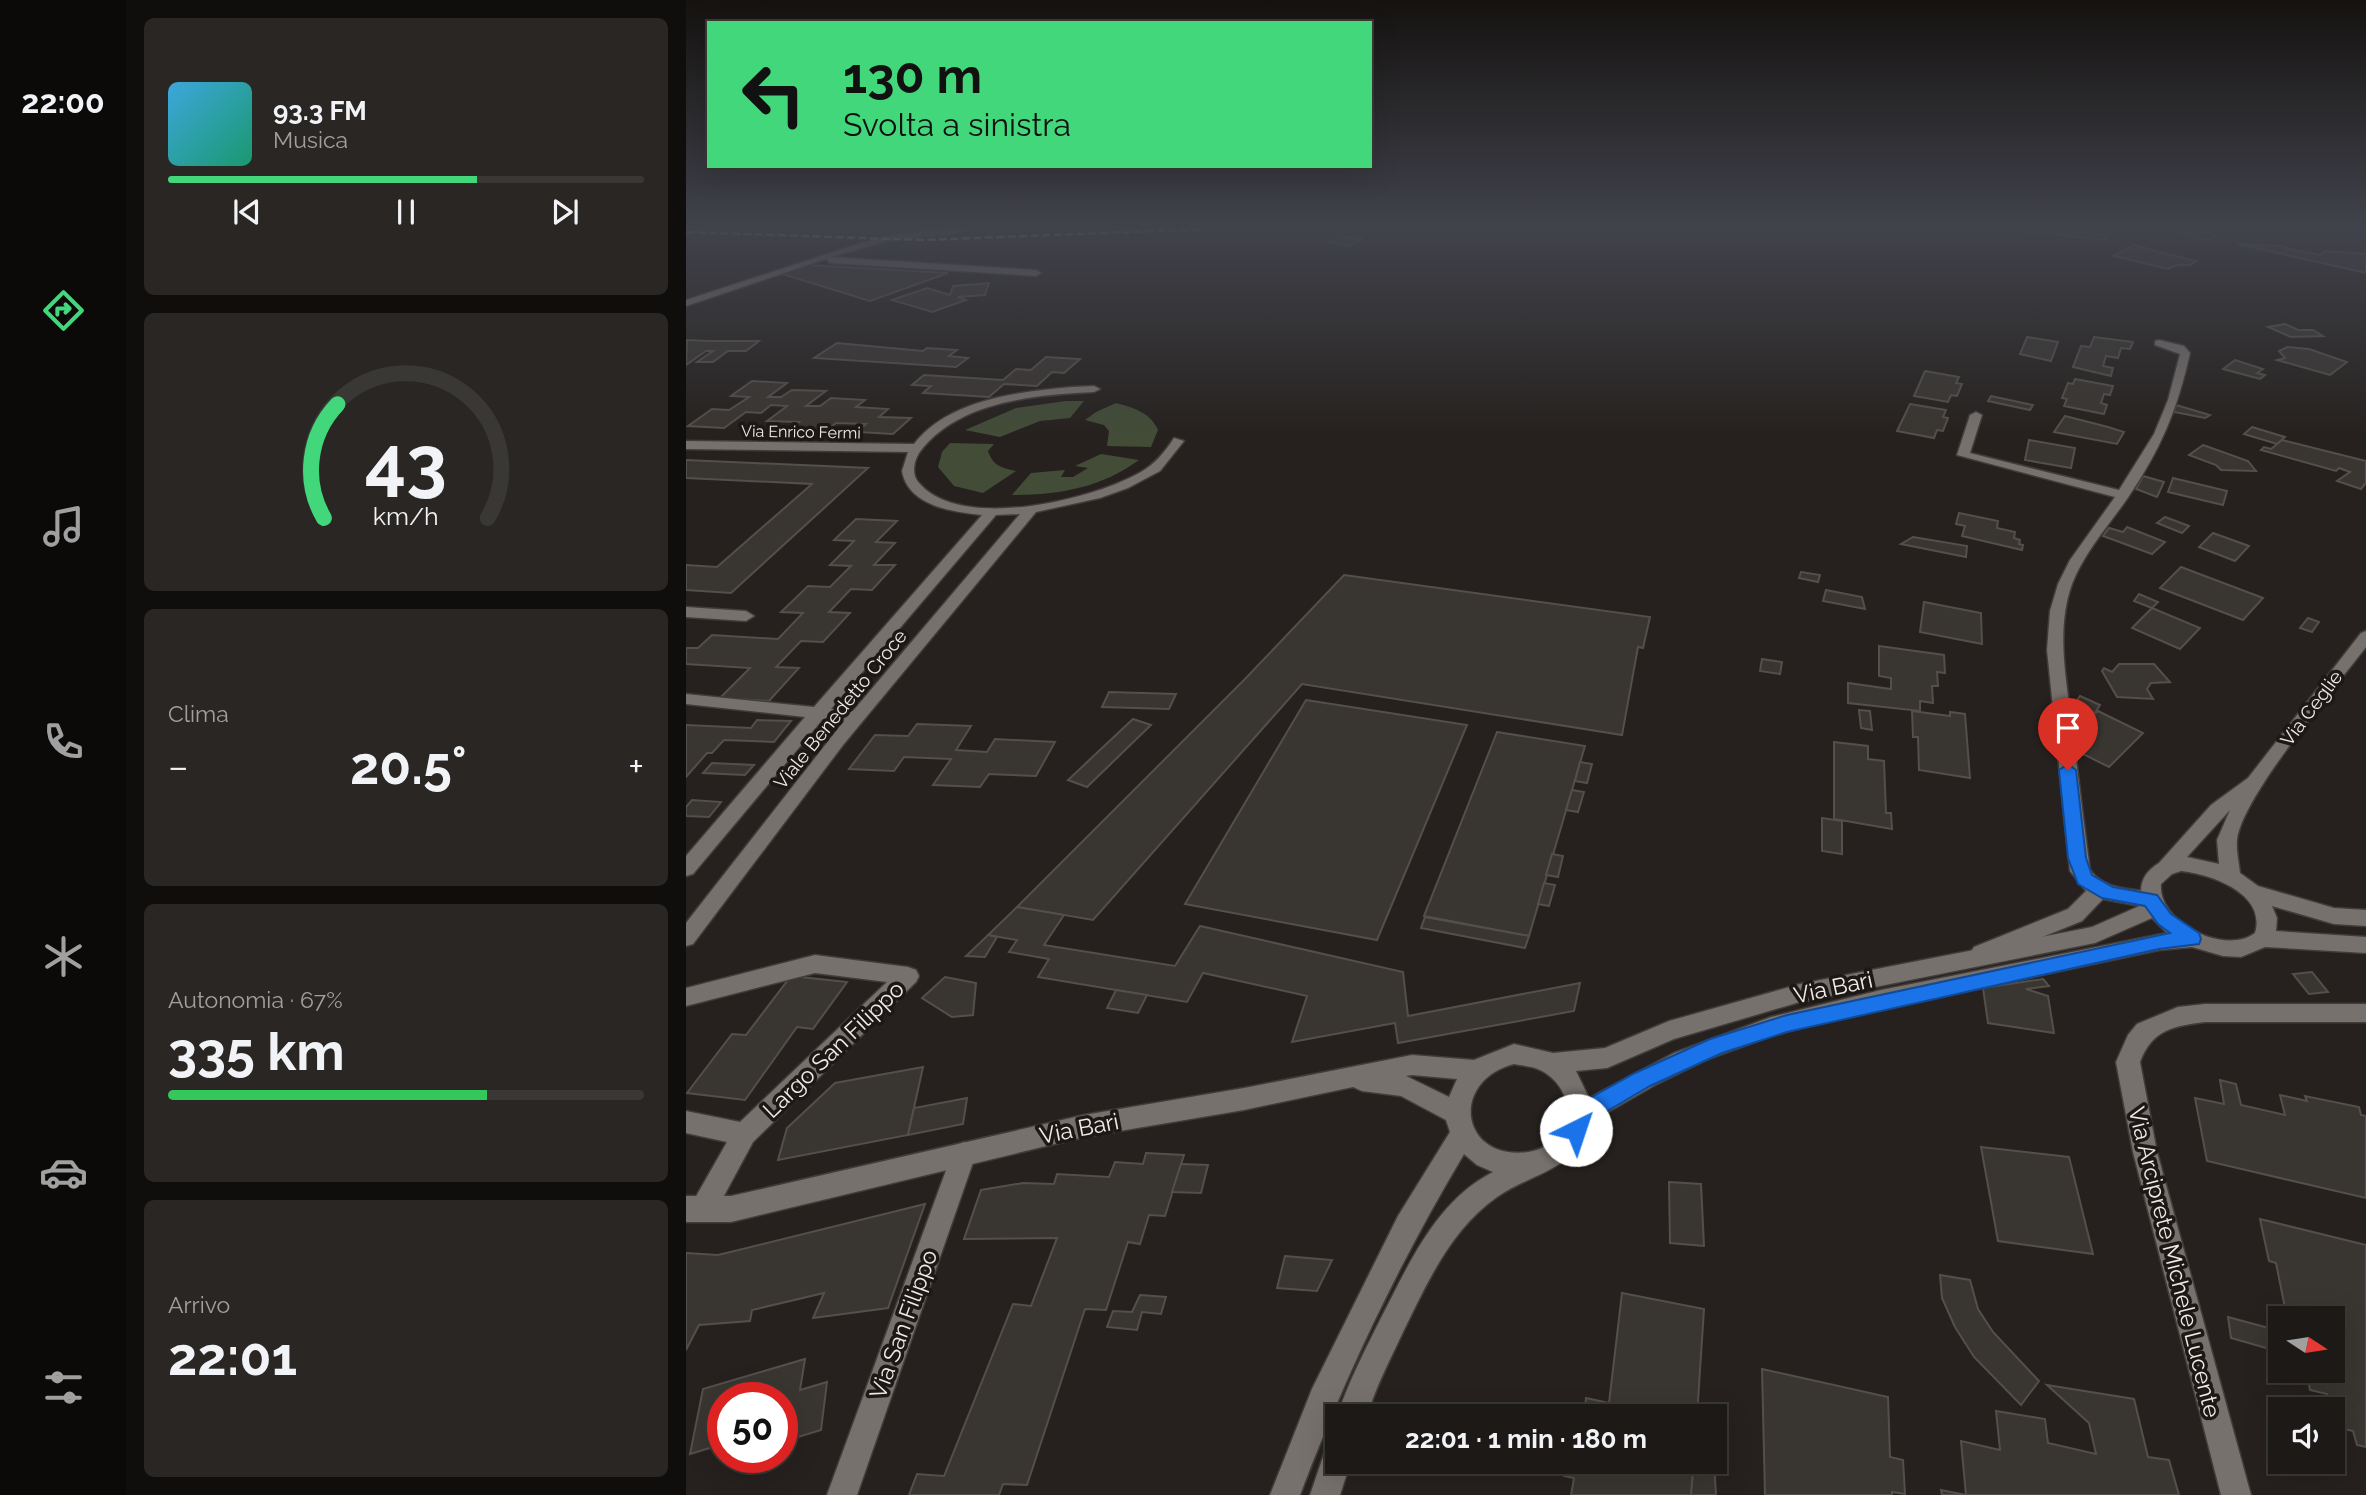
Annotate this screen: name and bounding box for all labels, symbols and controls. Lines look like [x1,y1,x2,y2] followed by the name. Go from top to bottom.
[843,47,982,104] text: 130 m
[728,49,819,140] icon: left
[21,83,105,120] text: 22:00
[273,96,367,126] text: 93.3 FM
[843,106,1071,143] text: Svolta a sinistra
[273,126,348,153] text: Musica
[228,193,266,231] icon: previous
[387,193,425,231] icon: pause
[546,193,584,231] icon: next
[39,286,88,335] icon: directions
[365,421,447,506] text: 43
[741,421,861,443] street label: Via Enrico Fermi
[373,501,439,531] text: km/h
[39,502,88,551] icon: music
[769,625,911,793] street label: Viale Benedetto Croce
[2276,666,2346,750] street label: Via Ceglie
[2038,698,2098,770] pin
[168,700,229,727] text: Clima
[2049,709,2087,747] icon: arrive
[39,717,88,766] icon: phone
[350,735,467,796] text: 20.5°
[168,744,188,789] text: −
[628,744,644,789] text: +
[39,932,88,981] icon: climate
[1791,965,1875,1009] street label: Via Bari
[757,975,909,1123] street label: Largo San Filippo
[168,986,343,1013] text: Autonomia · 67%
[168,1021,345,1082] text: 335 km
[1539,1093,1613,1167] position arrow
[2123,1104,2227,1420] street label: Via Arciprete Michele Lucente
[1037,1107,1121,1149] street label: Via Bari
[39,1148,88,1197] icon: car
[864,1246,942,1402] street label: Via San Filippo
[168,1291,230,1318] text: Arrivo
[2268,1306,2345,1382] north arrow
[2268,1306,2345,1474] map controls
[168,1326,297,1387] text: 22:01
[39,1363,88,1412] icon: filters
[707,1382,798,1473] speed limit sign: 50
[2268,1397,2345,1474] button: sound
[1405,1424,1647,1454] text: 22:01 · 1 min · 180 m

